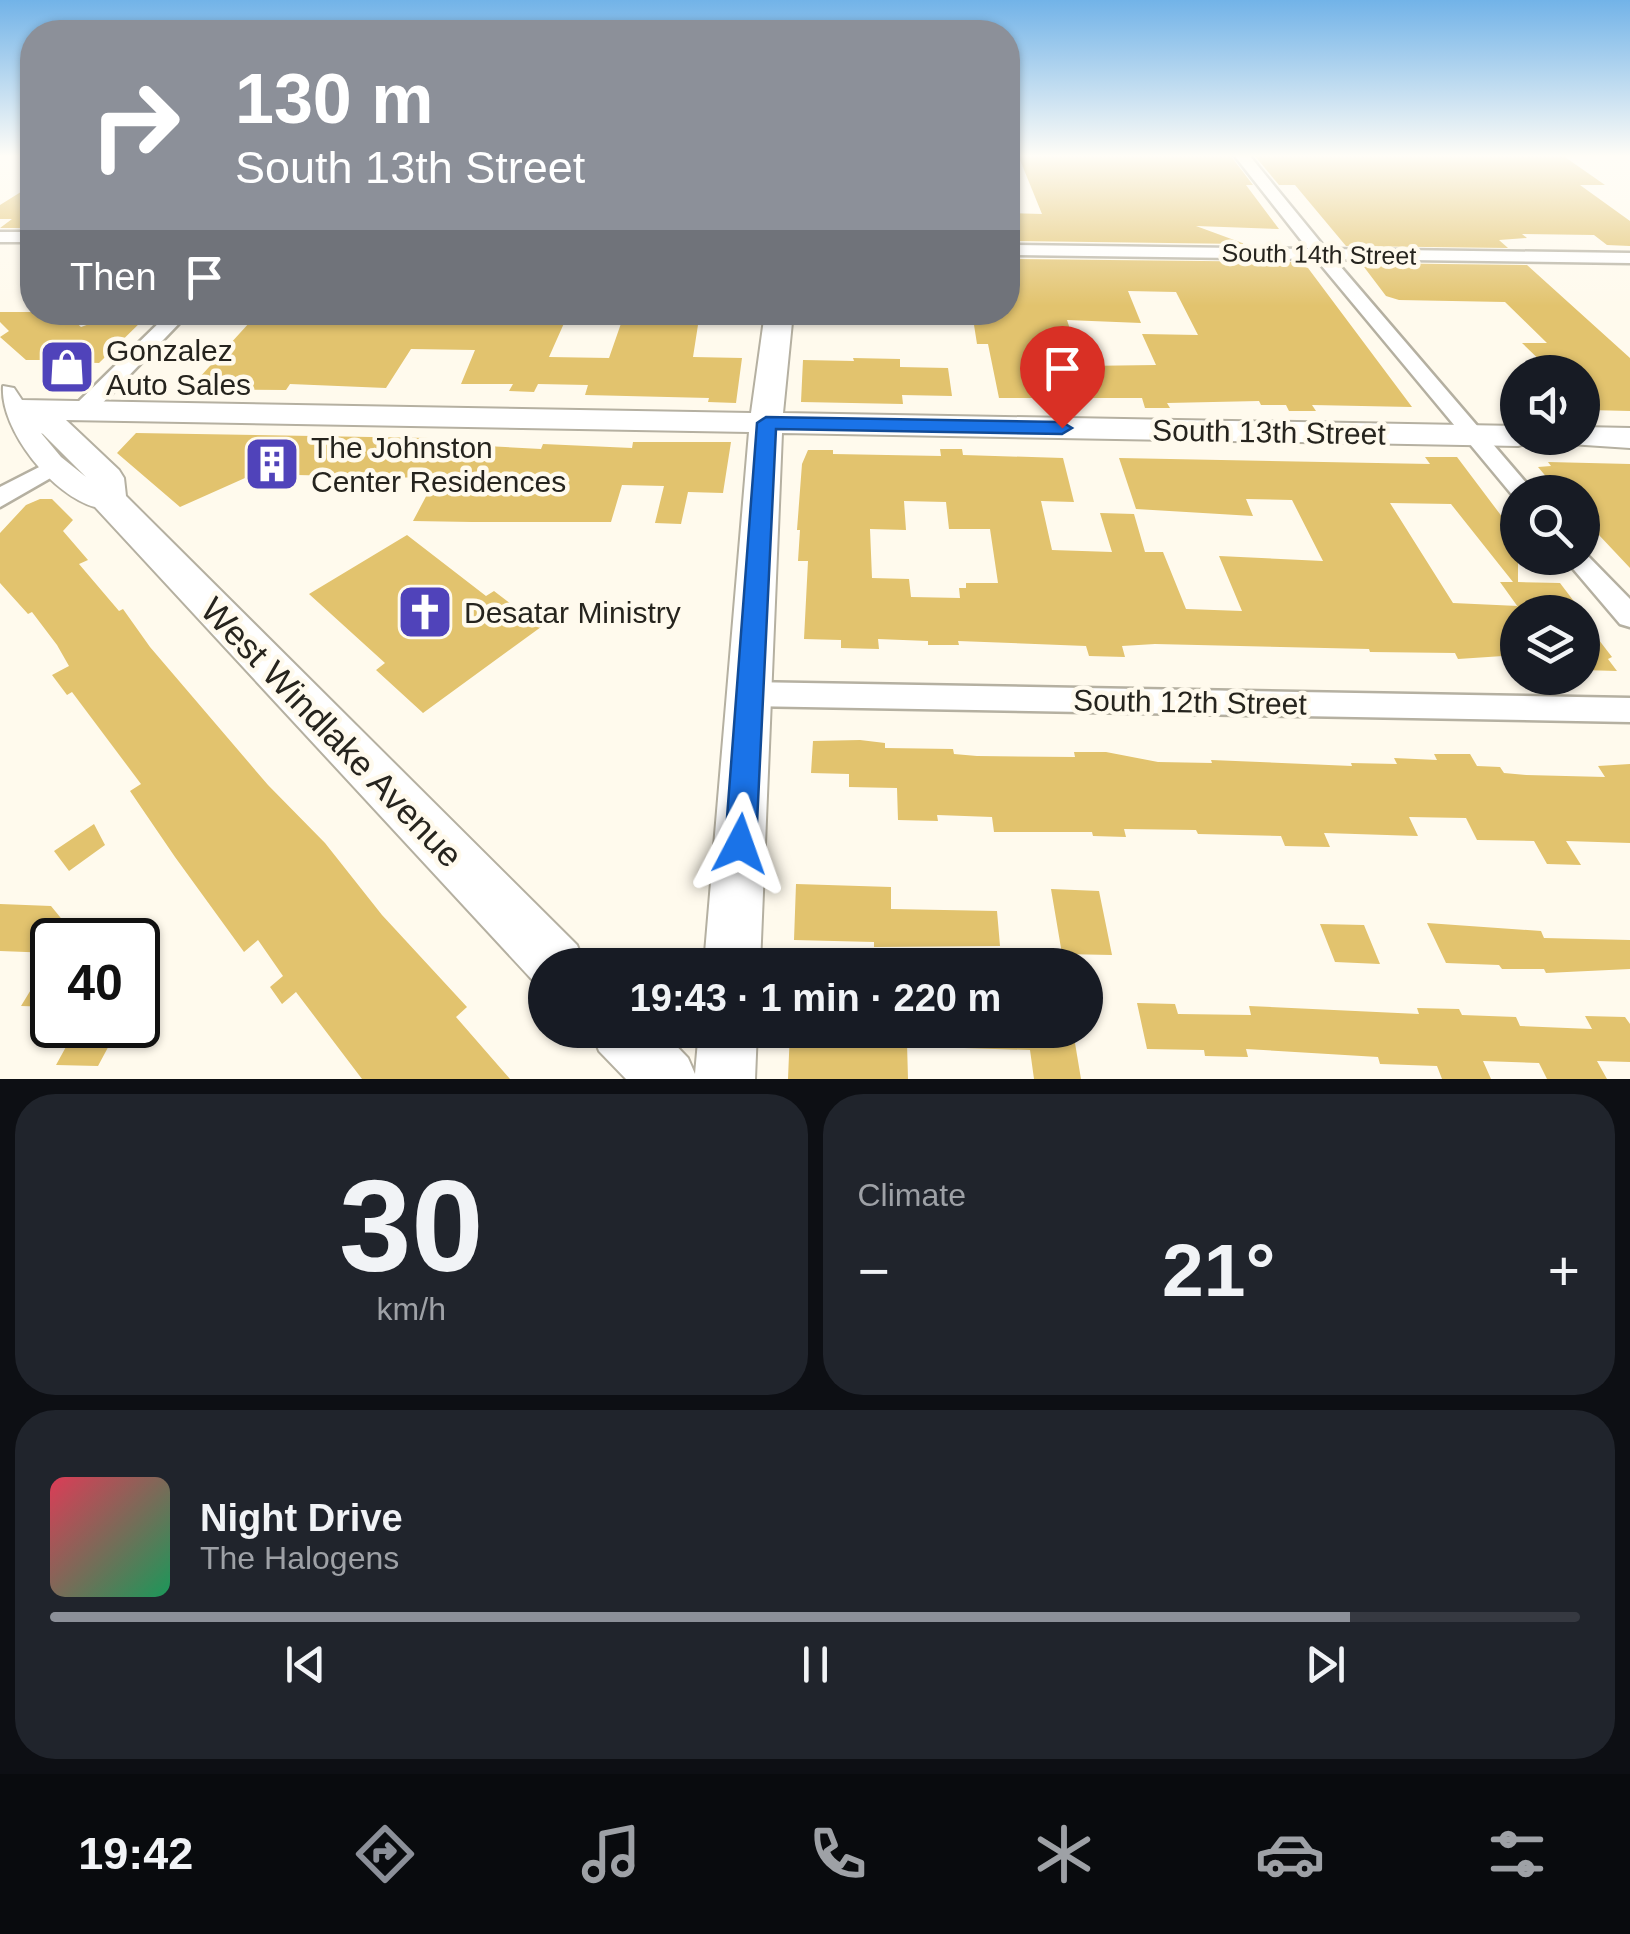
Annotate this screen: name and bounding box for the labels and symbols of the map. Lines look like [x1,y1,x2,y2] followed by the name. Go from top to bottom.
[1221,238,1417,270] street label: South 14th Street
[1020,326,1105,429] pin
[106,334,251,401] place label: Gonzalez Auto Sales
[37,337,97,397] shop icon: Gonzalez Auto Sales
[1152,413,1387,451] street label: South 13th Street
[311,431,566,498] place label: The Johnston Center Residences
[242,434,302,494] building icon: The Johnston Center Residences
[395,582,455,642] church icon: Desatar Ministry
[193,589,471,875] street label: West Windlake Avenue
[464,596,681,629] place label: Desatar Ministry
[1073,683,1308,721] street label: South 12th Street
[688,792,792,896] position arrow
[30,918,160,1048] speed limit sign: 40

